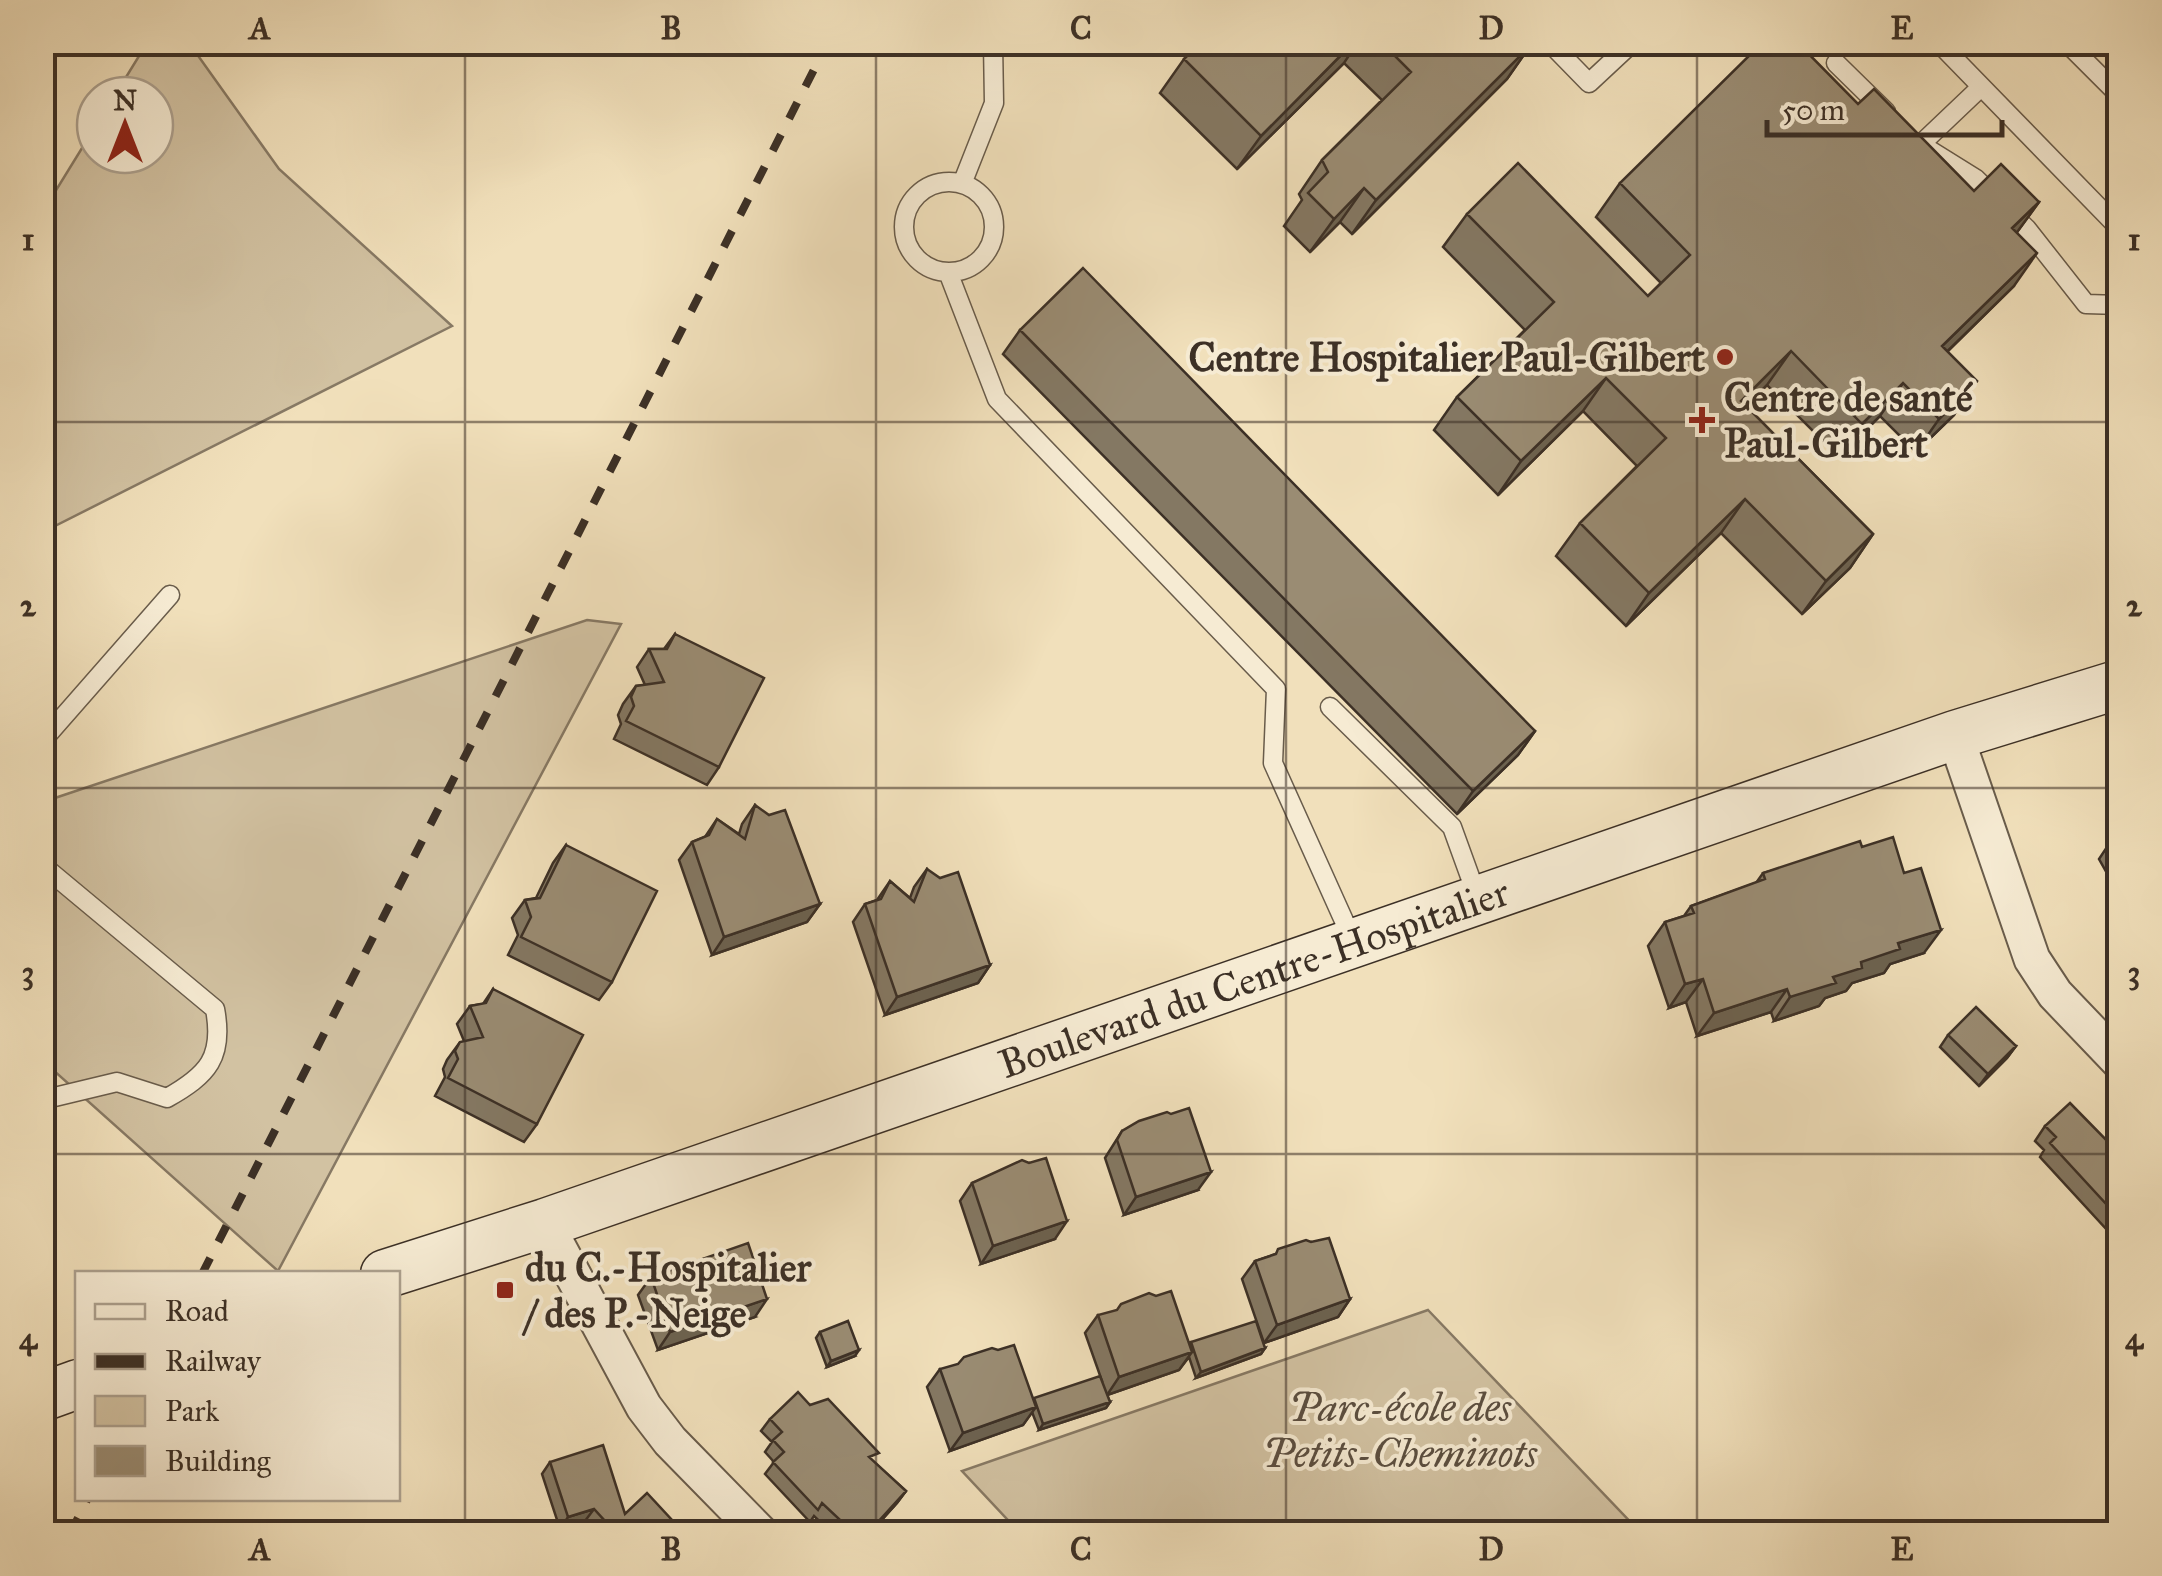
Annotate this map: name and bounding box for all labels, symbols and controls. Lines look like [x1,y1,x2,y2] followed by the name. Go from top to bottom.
[247,9,271,48] text: A
[660,9,682,48] text: B
[1070,9,1092,48] text: C
[1478,9,1504,48] text: D
[1891,9,1914,48] text: E
[75,75,175,175] north arrow
[1767,75,2002,137] scale bar
[113,83,137,118] text: N
[1782,92,1845,128] text: 50 m
[22,220,35,259] text: 1
[2128,220,2141,259] text: 1
[1189,333,1706,382] place label: Centre Hospitalier Paul-Gilbert
[1714,346,1736,368] marker: Centre Hospitalier Paul-Gilbert
[1724,373,1974,468] place label: Centre de santé Paul-Gilbert
[1689,407,1715,433] marker: Centre de santé Paul-Gilbert
[20,586,37,625] text: 2
[2126,586,2143,625] text: 2
[992,867,1516,1089] street label: Boulevard du Centre-Hospitalier
[22,953,34,992] text: 3
[2128,953,2140,992] text: 3
[521,1243,812,1338] place label: du C.-Hospitalier / des P.-Neige
[75,1271,400,1501] legend
[494,1279,516,1301] marker: du C.-Hospitalier / des P.-Neige
[165,1293,229,1329] text: Road
[19,1319,38,1358] text: 4
[2125,1319,2144,1358] text: 4
[165,1343,262,1379] text: Railway
[1263,1383,1538,1478] park label: Parc-école des Petits-Cheminots
[165,1393,219,1429] text: Park
[165,1443,272,1479] text: Building
[247,1530,271,1569] text: A
[660,1530,682,1569] text: B
[1070,1530,1092,1569] text: C
[1478,1530,1504,1569] text: D
[1891,1530,1914,1569] text: E

